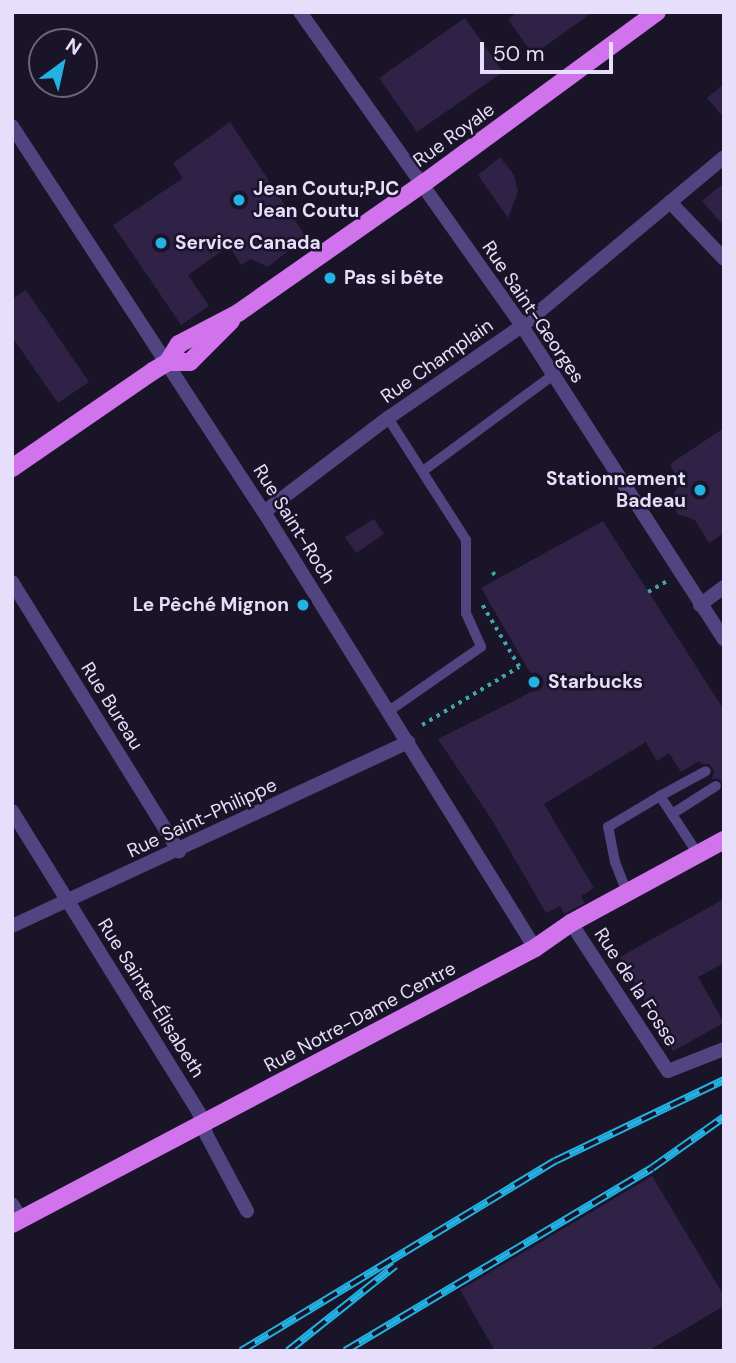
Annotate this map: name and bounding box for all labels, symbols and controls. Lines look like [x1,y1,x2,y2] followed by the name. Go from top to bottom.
[28,28,98,98] north arrow
[484,28,617,72] scale bar
[61,32,86,61] text: N
[493,40,544,68] text: 50 m
[409,98,499,172] street label: Rue Royale
[253,178,399,222] place label: Jean Coutu;PJC Jean Coutu
[231,192,247,208] marker: Jean Coutu;PJC Jean Coutu
[175,232,321,254] place label: Service Canada
[153,235,169,251] marker: Service Canada
[477,237,589,387] street label: Rue Saint-Georges
[344,267,444,289] place label: Pas si bête
[322,270,338,286] marker: Pas si bête
[376,314,498,408] street label: Rue Champlain
[248,460,340,588] street label: Rue Saint-Roch
[546,468,686,512] place label: Stationnement Badeau
[692,482,708,498] marker: Stationnement Badeau
[133,594,289,616] place label: Le Pêché Mignon
[295,597,311,613] marker: Le Pêché Mignon
[76,658,148,754] street label: Rue Bureau
[548,671,643,693] place label: Starbucks
[526,674,542,690] marker: Starbucks
[124,773,280,863] street label: Rue Saint-Philippe
[93,914,209,1082] street label: Rue Sainte-Élisabeth
[589,924,683,1050] street label: Rue de la Fosse
[260,957,460,1077] street label: Rue Notre-Dame Centre

